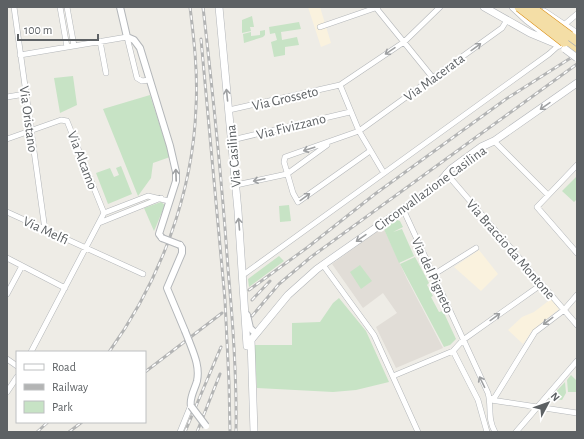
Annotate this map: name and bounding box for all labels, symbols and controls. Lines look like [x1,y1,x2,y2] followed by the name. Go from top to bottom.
[18,16,98,42] scale bar
[24,24,52,36] text: 100 m
[471,43,482,51] one-way arrow
[385,47,396,55] one-way arrow
[402,51,468,104] street label: Via Macerata
[16,85,40,153] street label: Via Oristano
[251,85,320,113] street label: Via Grosseto
[224,89,231,102] one-way arrow
[540,102,551,110] one-way arrow
[255,112,327,142] street label: Via Fivizzano
[224,123,244,188] street label: Via Casilina
[65,129,100,192] street label: Via Alcamo
[372,143,490,234] street label: Circonvallazione Casilina
[303,146,315,154] one-way arrow
[172,169,179,182] one-way arrow
[253,177,266,185] one-way arrow
[300,193,311,201] one-way arrow
[463,197,557,302] street label: Via Braccio da Montone
[21,214,71,248] street label: Via Melfi
[236,218,243,231] one-way arrow
[355,234,366,242] one-way arrow
[408,235,456,316] street label: Via del Pigneto
[489,313,500,321] one-way arrow
[543,317,554,326] one-way arrow
[16,351,146,423] legend
[52,361,76,373] text: Road
[478,376,485,388] one-way arrow
[52,381,88,394] text: Railway
[528,383,568,423] north arrow
[549,390,562,403] text: N
[52,401,73,413] text: Park

